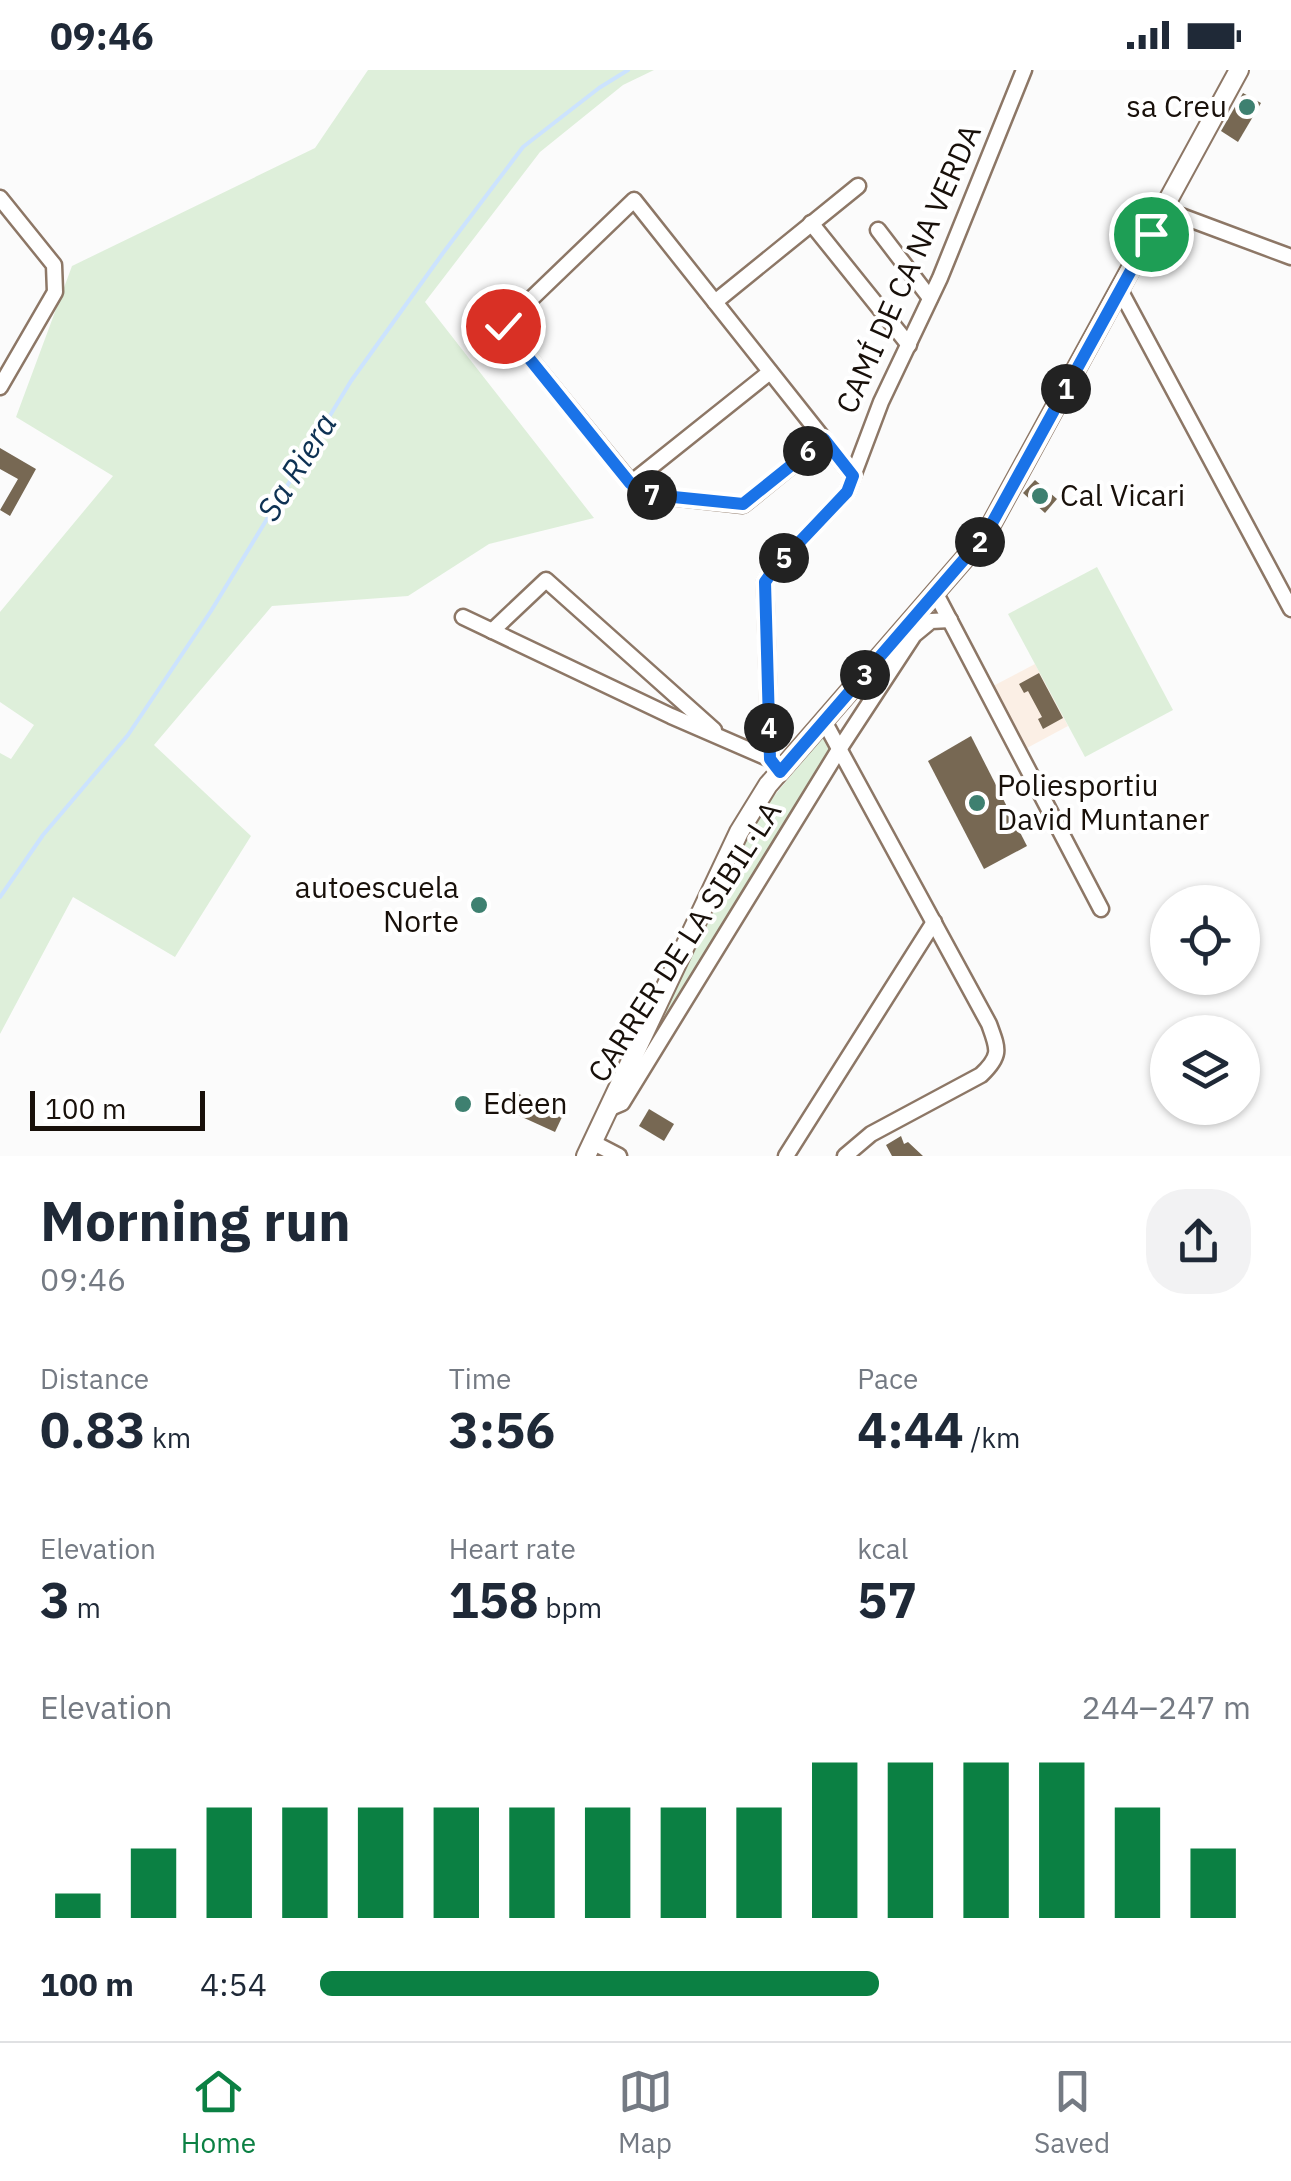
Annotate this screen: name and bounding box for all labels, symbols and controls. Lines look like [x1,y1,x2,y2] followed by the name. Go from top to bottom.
[50,11,154,60] text: 09:46
[1126,86,1227,125] place label: sa Creu
[1236,96,1258,118] marker: sa Creu
[826,118,989,419] street label: CAMÍ DE CA NA VERDA
[1109,192,1194,277] pin
[1124,207,1179,262] icon: arrive
[461,284,546,369] pin
[476,299,531,354] icon: check
[1041,364,1091,414] pin: 1
[1058,370,1074,407] text: 1
[247,405,346,528] water label: Sa Riera
[783,426,833,476] pin: 6
[800,432,816,469] text: 6
[627,470,677,520] pin: 7
[1060,475,1185,514] place label: Cal Vicari
[644,476,660,513] text: 7
[1029,485,1051,507] marker: Cal Vicari
[955,517,1005,567] pin: 2
[972,523,988,560] text: 2
[759,533,809,583] pin: 5
[776,539,792,576] text: 5
[840,650,890,700] pin: 3
[857,656,873,693] text: 3
[744,703,794,753] pin: 4
[761,709,777,746] text: 4
[997,765,1209,838] place label: Poliesportiu David Muntaner
[966,792,988,814] marker: Poliesportiu David Muntaner
[578,793,789,1089] street label: CARRER DE LA SIBIL·LA
[295,867,459,940] place label: autoescuela Norte
[1150,885,1260,1125] map controls
[1150,885,1260,995] button: locate
[468,894,490,916] marker: autoescuela Norte
[1150,1015,1260,1125] button: layers
[483,1083,568,1122] place label: Edeen
[30,1086,205,1130] scale bar
[45,1090,126,1127] text: 100 m
[452,1093,474,1115] marker: Edeen
[40,1185,351,1256] text: Morning run
[1146,1189,1251,1294] button: share
[40,1258,126,1300] text: 09:46
[40,1360,149,1397] text: Distance
[449,1360,512,1397] text: Time
[857,1360,918,1397] text: Pace
[40,1397,146,1462] text: 0.83
[449,1397,555,1462] text: 3:56
[857,1397,964,1462] text: 4:44
[146,1419,191,1456] text: km
[964,1419,1020,1456] text: /km
[40,1530,156,1567] text: Elevation
[449,1530,576,1567] text: Heart rate
[857,1530,908,1567] text: kcal
[40,1567,70,1632] text: 3
[449,1567,539,1632] text: 158
[857,1567,917,1632] text: 57
[70,1589,101,1626] text: m
[539,1589,602,1626] text: bpm
[40,1686,173,1728] text: Elevation
[1081,1686,1251,1728] text: 244–247 m
[40,1963,134,2005] text: 100 m
[200,1963,267,2005] text: 4:54
[181,2064,256,2161] tab: Home
[618,2064,673,2161] tab: Map
[1034,2064,1110,2161] tab: Saved

